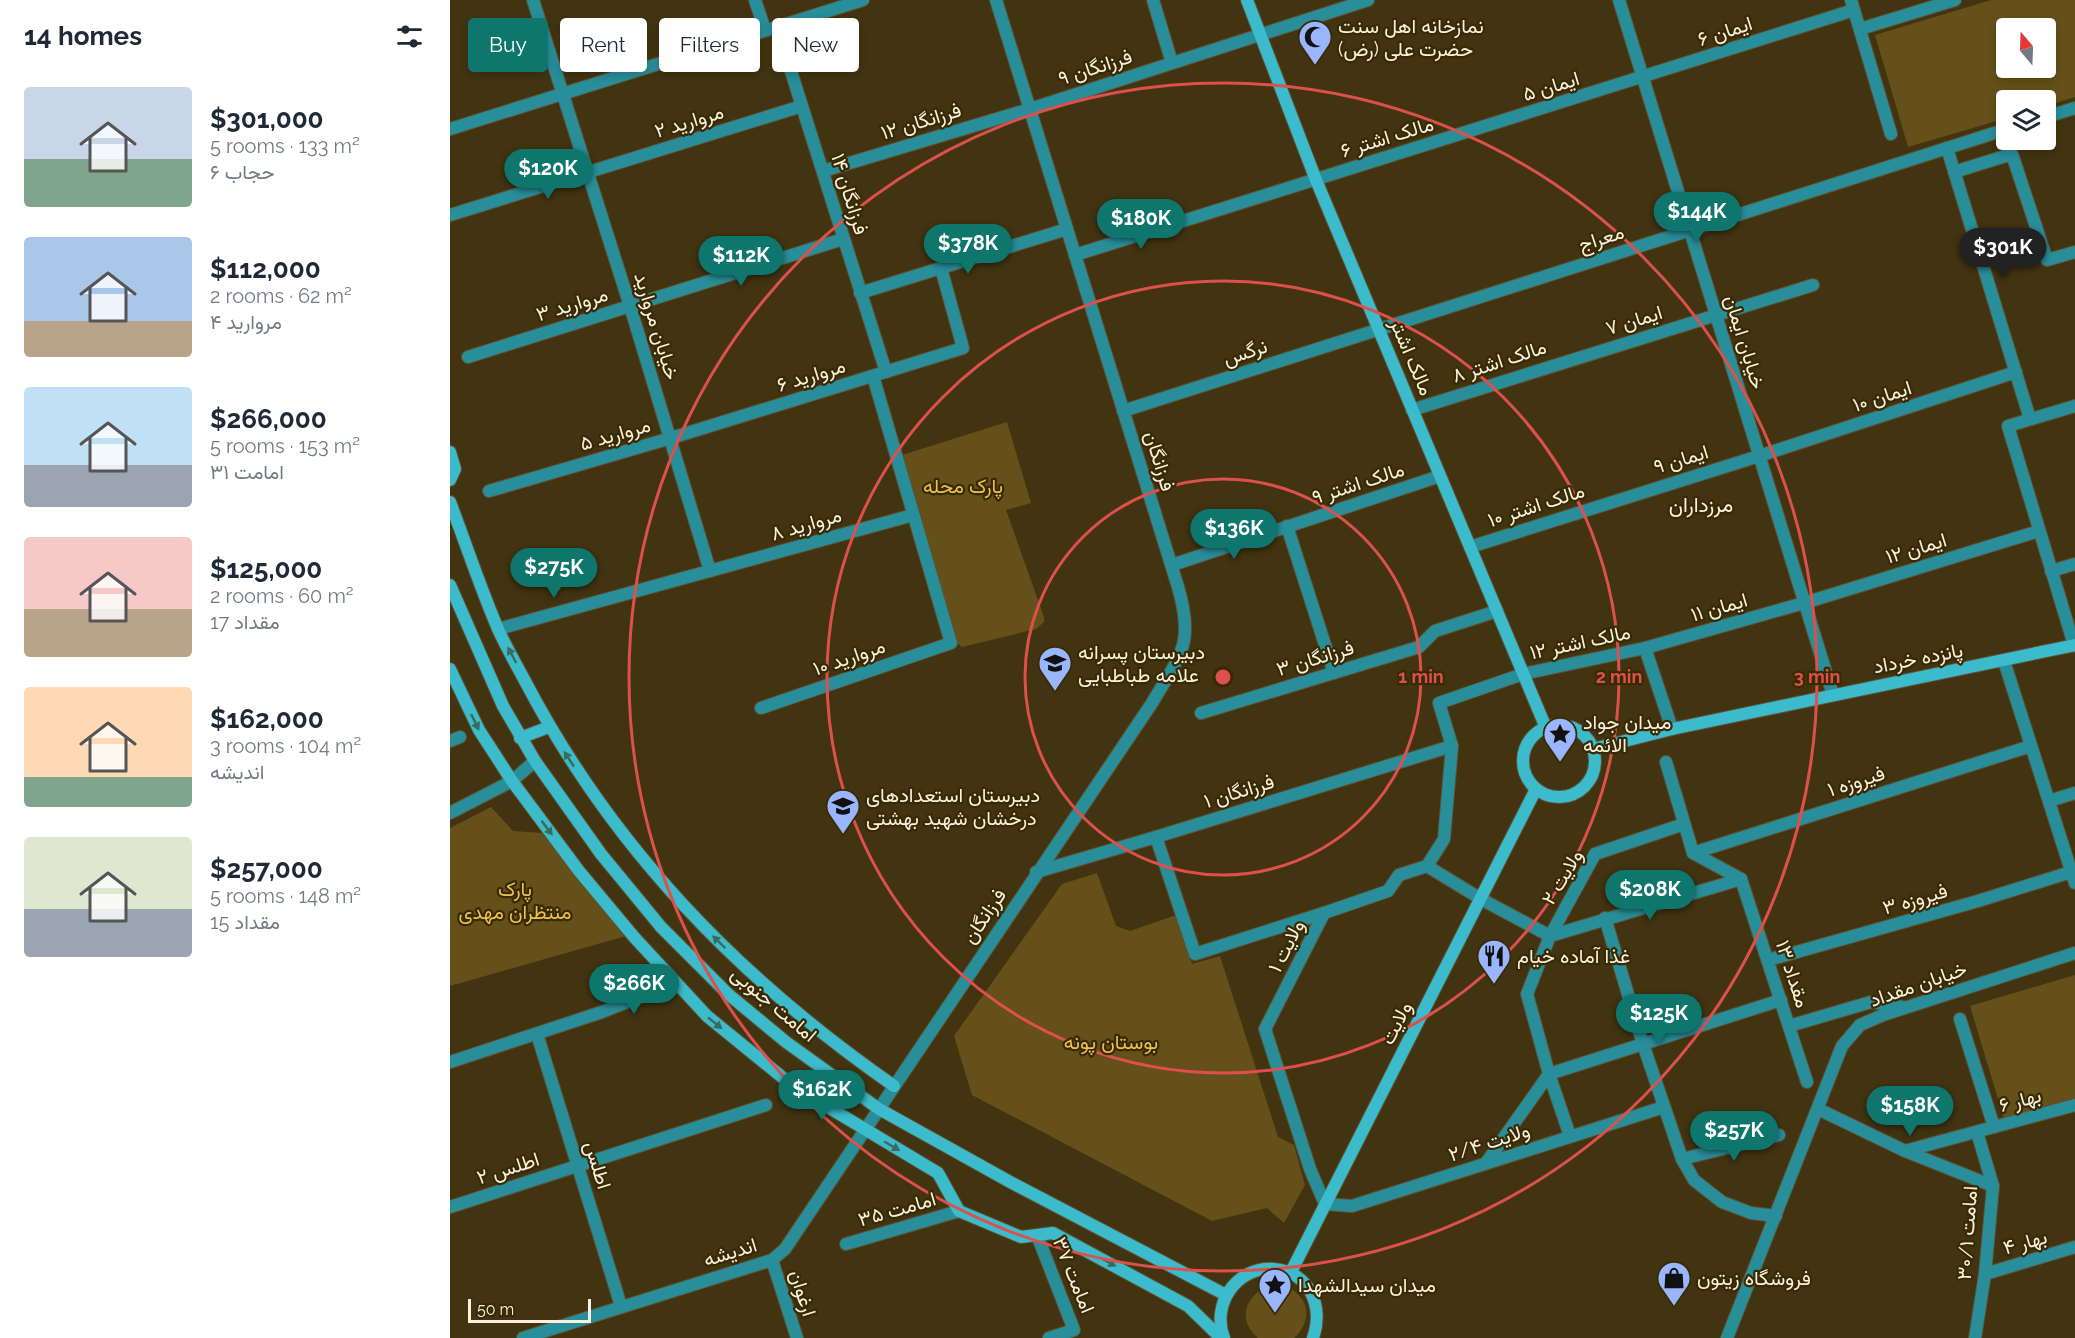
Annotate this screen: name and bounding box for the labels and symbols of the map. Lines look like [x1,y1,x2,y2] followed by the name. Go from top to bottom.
[1695,11,1755,51] street label: ایمان ۶
[1338,14,1484,62] place label: نمازخانه اهل سنت حضرت علی (رض)
[1996,18,2056,78] north arrow
[1297,19,1333,66] mosque icon: نمازخانه اهل سنت حضرت علی (رض)
[1055,44,1135,91] street label: فرزانگان ۹
[1520,66,1582,106] street label: ایمان ۵
[878,97,964,146] street label: فرزانگان ۱۲
[652,99,727,144] street label: مروارید ۲
[1338,112,1437,163] street label: مالک اشتر ۶
[506,149,590,200] pin: $120K
[825,150,874,238] street label: فرزانگان ۱۴
[1655,192,1739,243] pin: $144K
[1099,199,1183,250] pin: $180K
[1575,219,1627,258] street label: معراج
[926,224,1010,275] pin: $378K
[1961,228,2045,279] pin: $301K
[699,236,783,287] pin: $112K
[628,269,685,383] street label: خیابان مروارید
[533,282,611,327] street label: مروارید ۳
[1719,292,1771,392] street label: خیابان ایمان
[1603,300,1665,340] street label: ایمان ۷
[1384,314,1439,399] street label: مالک اشتر
[1220,334,1271,371] street label: نرگس
[1449,334,1550,388] street label: مالک اشتر ۸
[774,353,848,398] street label: مروارید ۶
[1850,375,1914,417] street label: ایمان ۱۰
[577,413,653,456] street label: مروارید ۵
[1139,428,1180,494] street label: فرزانگان
[1651,439,1711,479] street label: ایمان ۹
[1309,457,1408,510] street label: مالک اشتر ۹
[923,474,1003,500] park label: پارک محله
[1485,478,1588,533] street label: مالک اشتر ۱۰
[1669,492,1733,518] district label: مرزداران
[768,503,844,546] street label: مروارید ۸
[1192,509,1276,560] pin: $136K
[1883,527,1949,569] street label: ایمان ۱۲
[512,548,596,599] pin: $275K
[1688,588,1750,626] street label: ایمان ۱۱
[1527,620,1633,665] street label: مالک اشتر ۱۲
[810,634,889,681] street label: مروارید ۱۰
[1273,635,1357,682] street label: فرزانگان ۳
[1871,638,1965,680] street label: پانزده خرداد
[1078,640,1205,687] place label: دبیرستان پسرانه علامه طباطبایی
[1037,645,1073,692] school or university icon: دبیرستان پسرانه علامه طباطبایی
[507,646,517,663] one-way arrow
[1398,666,1444,687] text: 1 min
[1596,666,1642,687] text: 2 min
[1794,666,1840,687] text: 3 min
[1213,667,1233,687] centre of rings
[1583,710,1671,757] place label: میدان جواد الائمه
[471,713,480,730] one-way arrow
[1542,716,1578,763] place icon: میدان جواد الائمه
[564,751,575,767] one-way arrow
[1824,760,1888,802] street label: فیروزه ۱
[1201,769,1277,814] street label: فرزانگان ۱
[866,783,1040,831] place label: دبیرستان استعدادهای درخشان شهید بهشتی
[825,788,861,835] school or university icon: دبیرستان استعدادهای درخشان شهید بهشتی
[541,819,553,835] one-way arrow
[1536,845,1589,910] street label: ولایت ۲
[1608,870,1692,921] pin: $208K
[458,877,572,925] park label: پارک منتظران مهدی
[1880,878,1950,921] street label: فیروزه ۳
[957,884,1012,949] street label: فرزانگان
[1263,916,1310,977] street label: ولایت ۱
[712,936,727,949] one-way arrow
[1771,937,1815,1011] street label: مقداد ۱۳
[1476,938,1512,985] restaurant icon: غذا آماده خیام
[1517,944,1630,969] place label: غذا آماده خیام
[1866,956,1970,1012] street label: خیابان مقداد
[726,961,822,1048] street label: امامت جنوبی
[592,964,676,1015] pin: $266K
[1617,994,1701,1045] pin: $125K
[1375,997,1418,1049] street label: ولایت
[708,1016,723,1028] one-way arrow
[1064,1030,1158,1056] park label: بوستان پونه
[780,1070,864,1121] pin: $162K
[1996,1083,2044,1118] street label: بهار ۶
[1868,1086,1952,1137] pin: $158K
[1692,1111,1776,1162] pin: $257K
[1445,1118,1533,1167] street label: ولایت ۲/۴
[579,1138,617,1192] street label: اطلس
[884,1141,901,1151] one-way arrow
[474,1147,542,1189] street label: اطلس ۲
[1952,1185,1982,1281] street label: امامت ۳۰/۱
[855,1186,939,1232] street label: امامت ۳۵
[2000,1224,2050,1261] street label: بهار ۴
[700,1233,760,1271] street label: اندیشه
[1048,1233,1100,1317] street label: امامت ۳۷
[1100,1257,1117,1267] one-way arrow
[1656,1260,1692,1307] shop icon: فروشگاه زیتون
[1697,1266,1811,1291] place label: فروشگاه زیتون
[784,1267,821,1319] street label: ارغوان
[1257,1267,1293,1314] place icon: میدان سیدالشهدا
[1298,1273,1436,1298] place label: میدان سیدالشهدا
[468,1296,591,1324] scale bar

